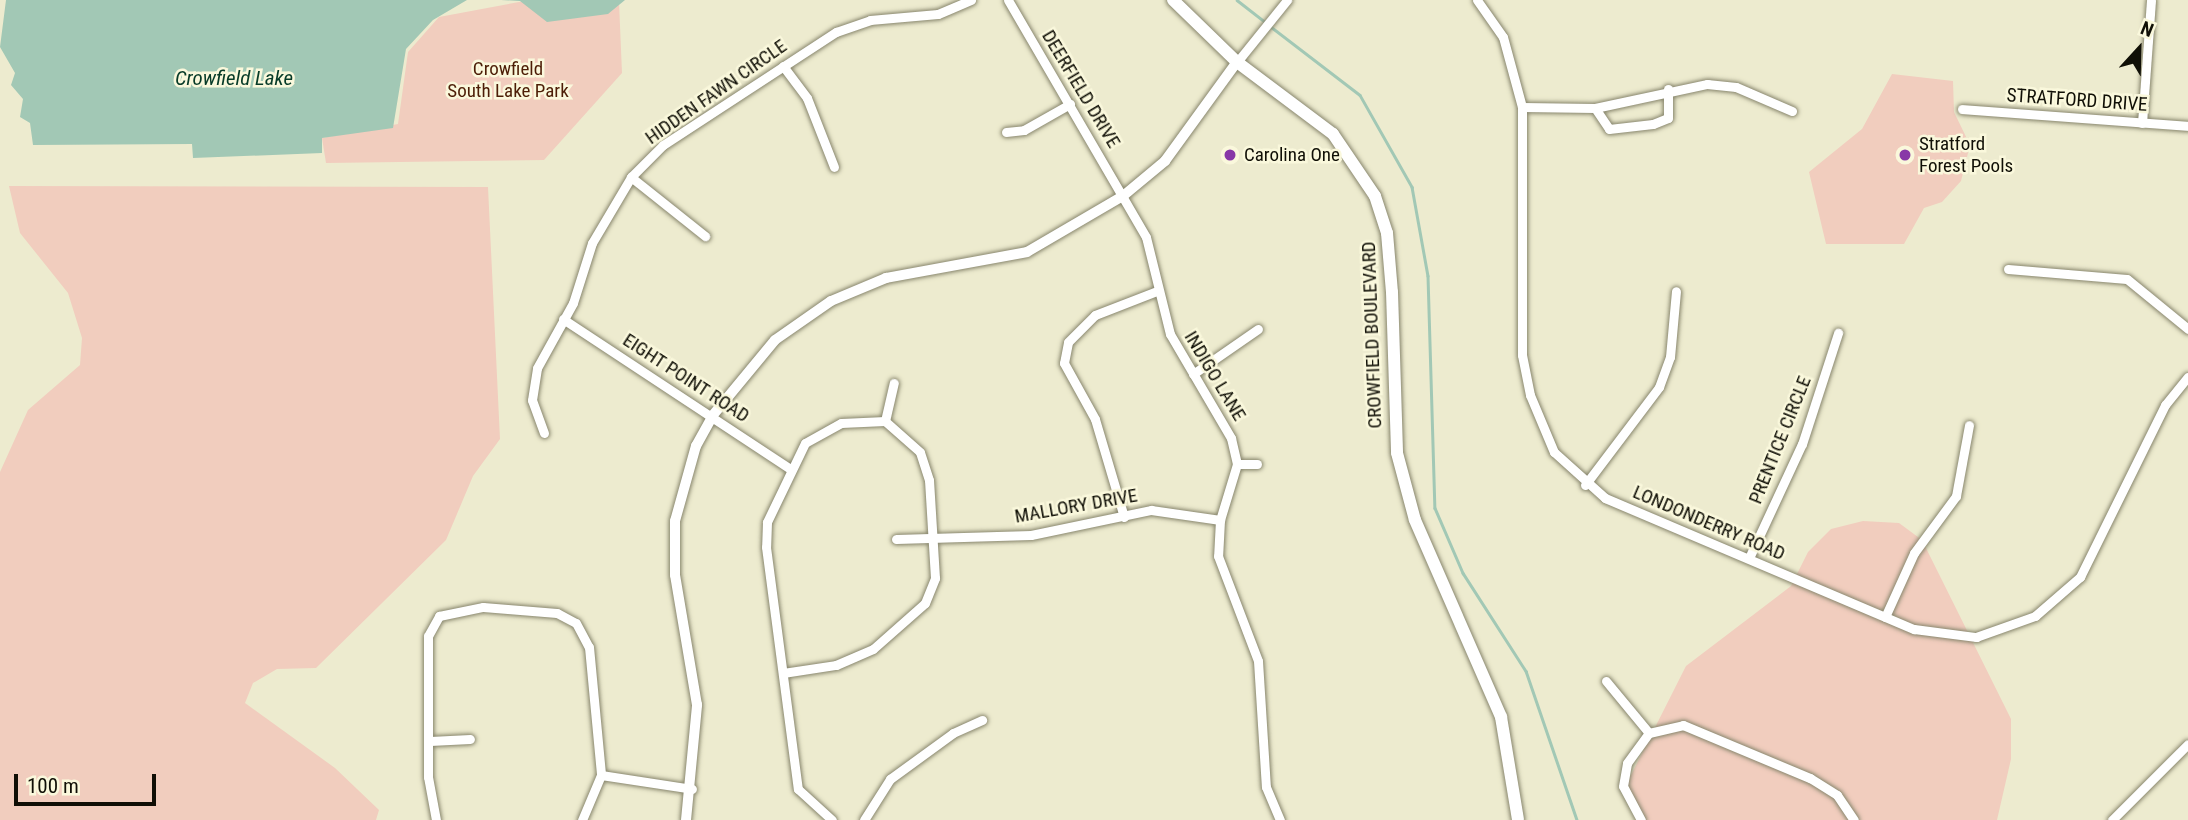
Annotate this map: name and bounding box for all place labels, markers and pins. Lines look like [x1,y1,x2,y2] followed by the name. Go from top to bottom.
[1919,133,2013,177] place label: Stratford Forest Pools
[1244,144,1340,166] place label: Carolina One
[1222,147,1238,163] marker: Carolina One
[1897,147,1913,163] marker: Stratford Forest Pools

